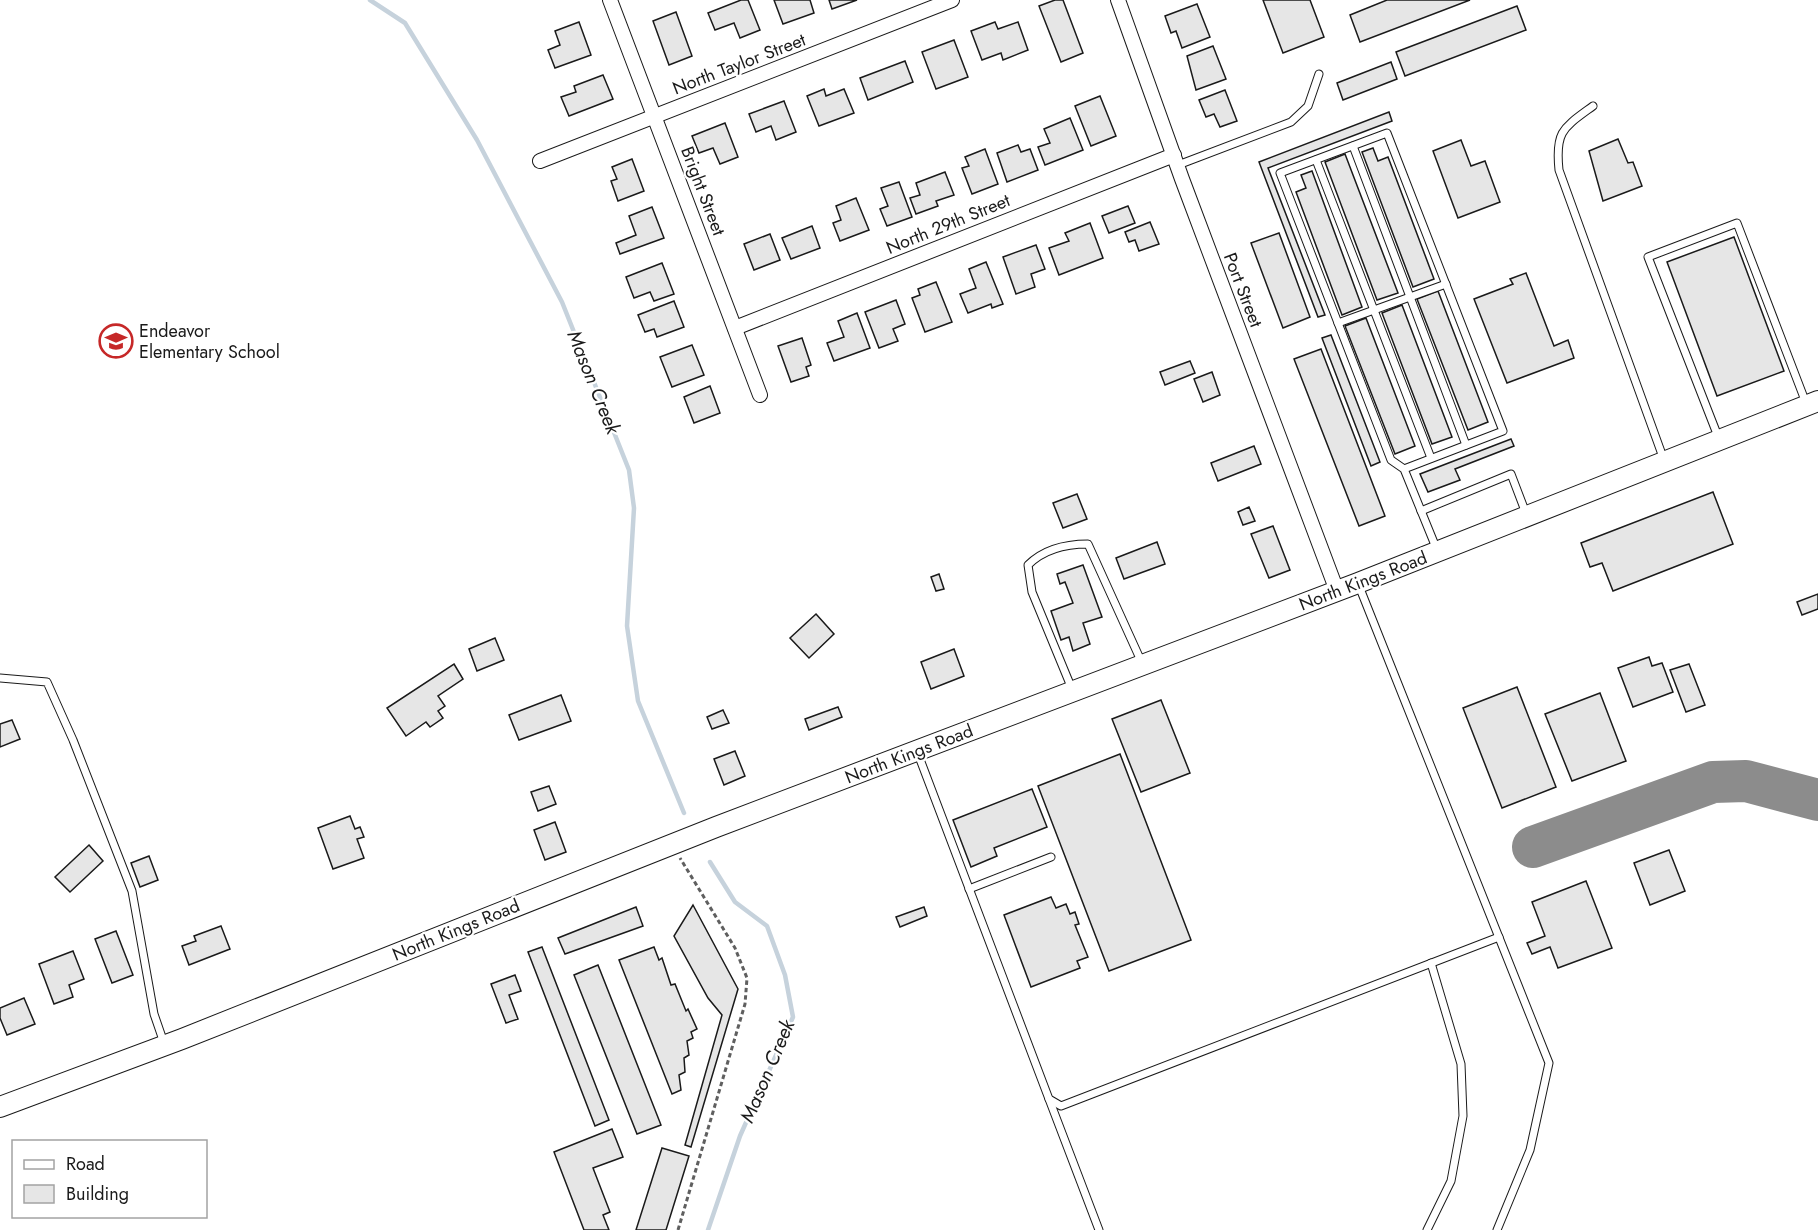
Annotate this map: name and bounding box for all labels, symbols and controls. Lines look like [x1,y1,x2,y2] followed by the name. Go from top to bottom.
[669,26,810,101] street label: North Taylor Street
[674,143,732,240] street label: Bright Street
[882,187,1015,261] street label: North 29th Street
[1217,249,1269,332] street label: Port Street
[139,318,280,365] place label: Endeavor Elementary School
[98,323,134,359] school or university icon: Endeavor Elementary School
[560,326,628,440] water label: Mason Creek
[1295,545,1431,617] street label: North Kings Road
[841,718,977,790] street label: North Kings Road
[388,893,524,967] street label: North Kings Road
[733,1014,803,1127] water label: Mason Creek
[12,1140,207,1218] legend
[66,1151,105,1177] text: Road
[66,1181,129,1207] text: Building

